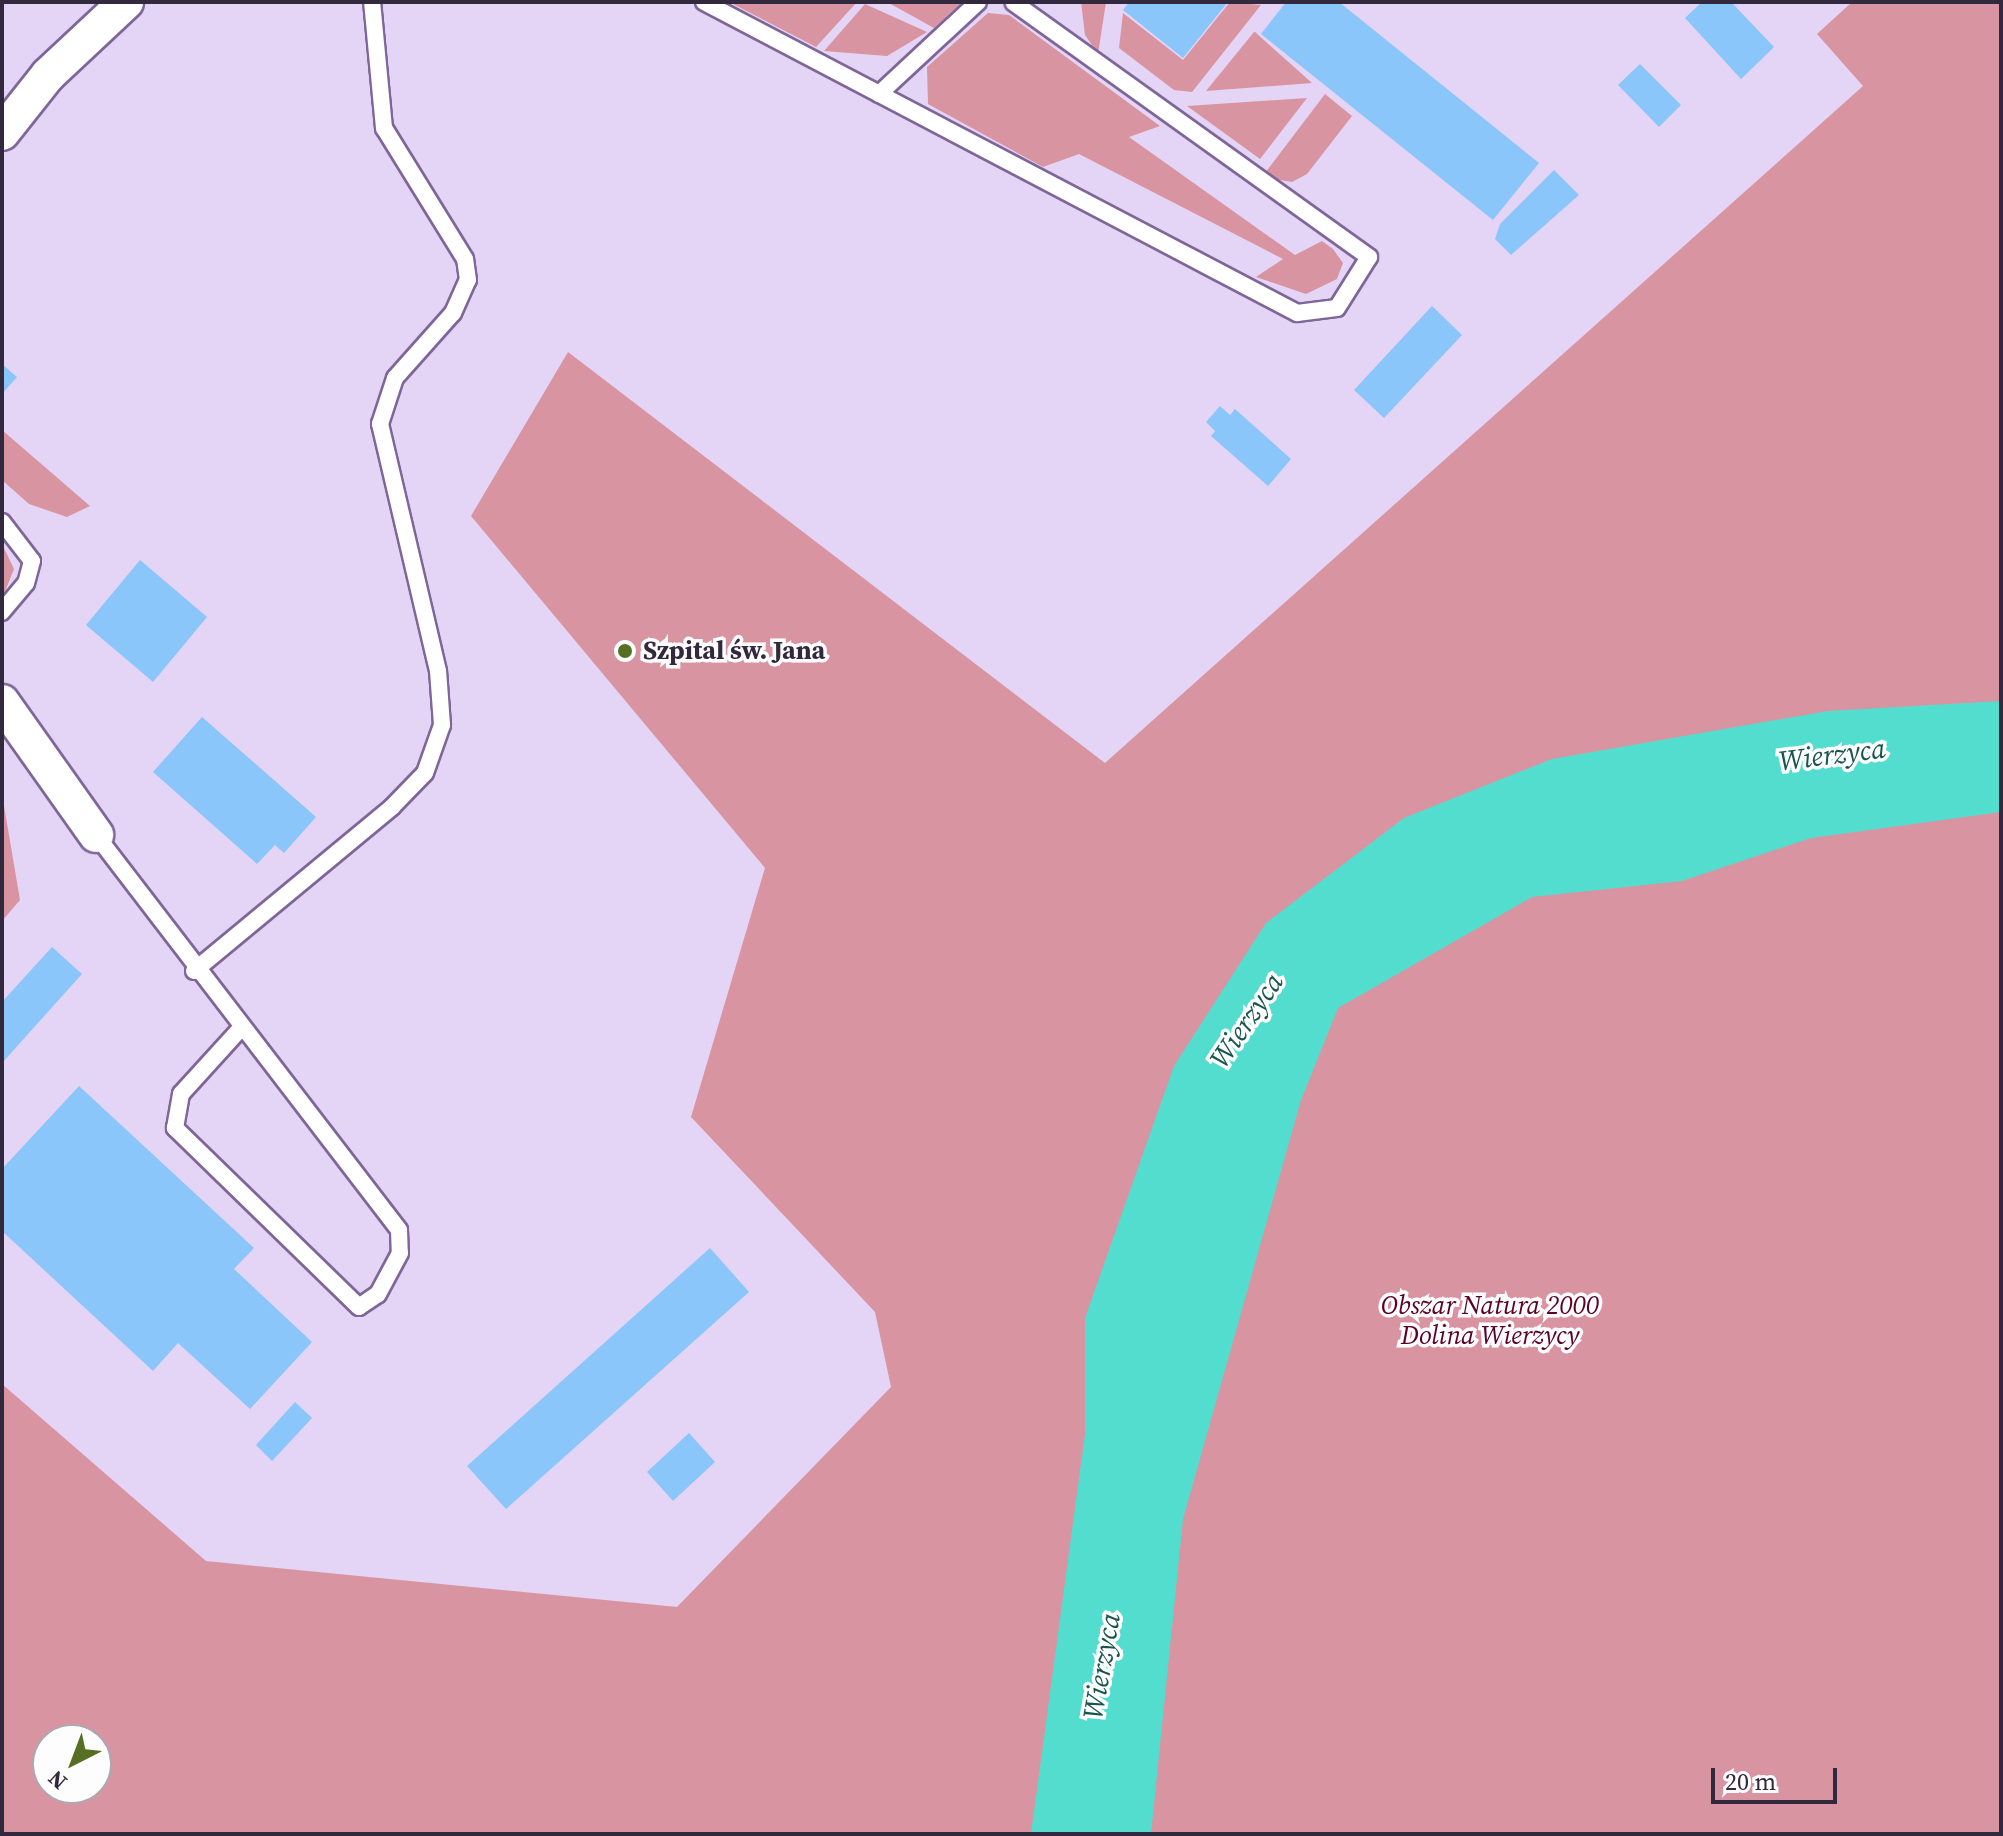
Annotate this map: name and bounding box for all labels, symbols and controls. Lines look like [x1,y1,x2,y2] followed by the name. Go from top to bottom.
[643,635,825,667] place label: Szpital św. Jana
[614,640,636,662] marker: Szpital św. Jana
[1777,731,1887,777] water label: Wierzyca
[1202,966,1290,1074] water label: Wierzyca
[1381,1290,1599,1352] park label: Obszar Natura 2000 Dolina Wierzycy
[1075,1610,1127,1722] water label: Wierzyca
[32,1724,112,1804] north arrow
[1715,1752,1841,1802] scale bar
[41,1764,73,1797] text: N
[1725,1765,1776,1798] text: 20 m

